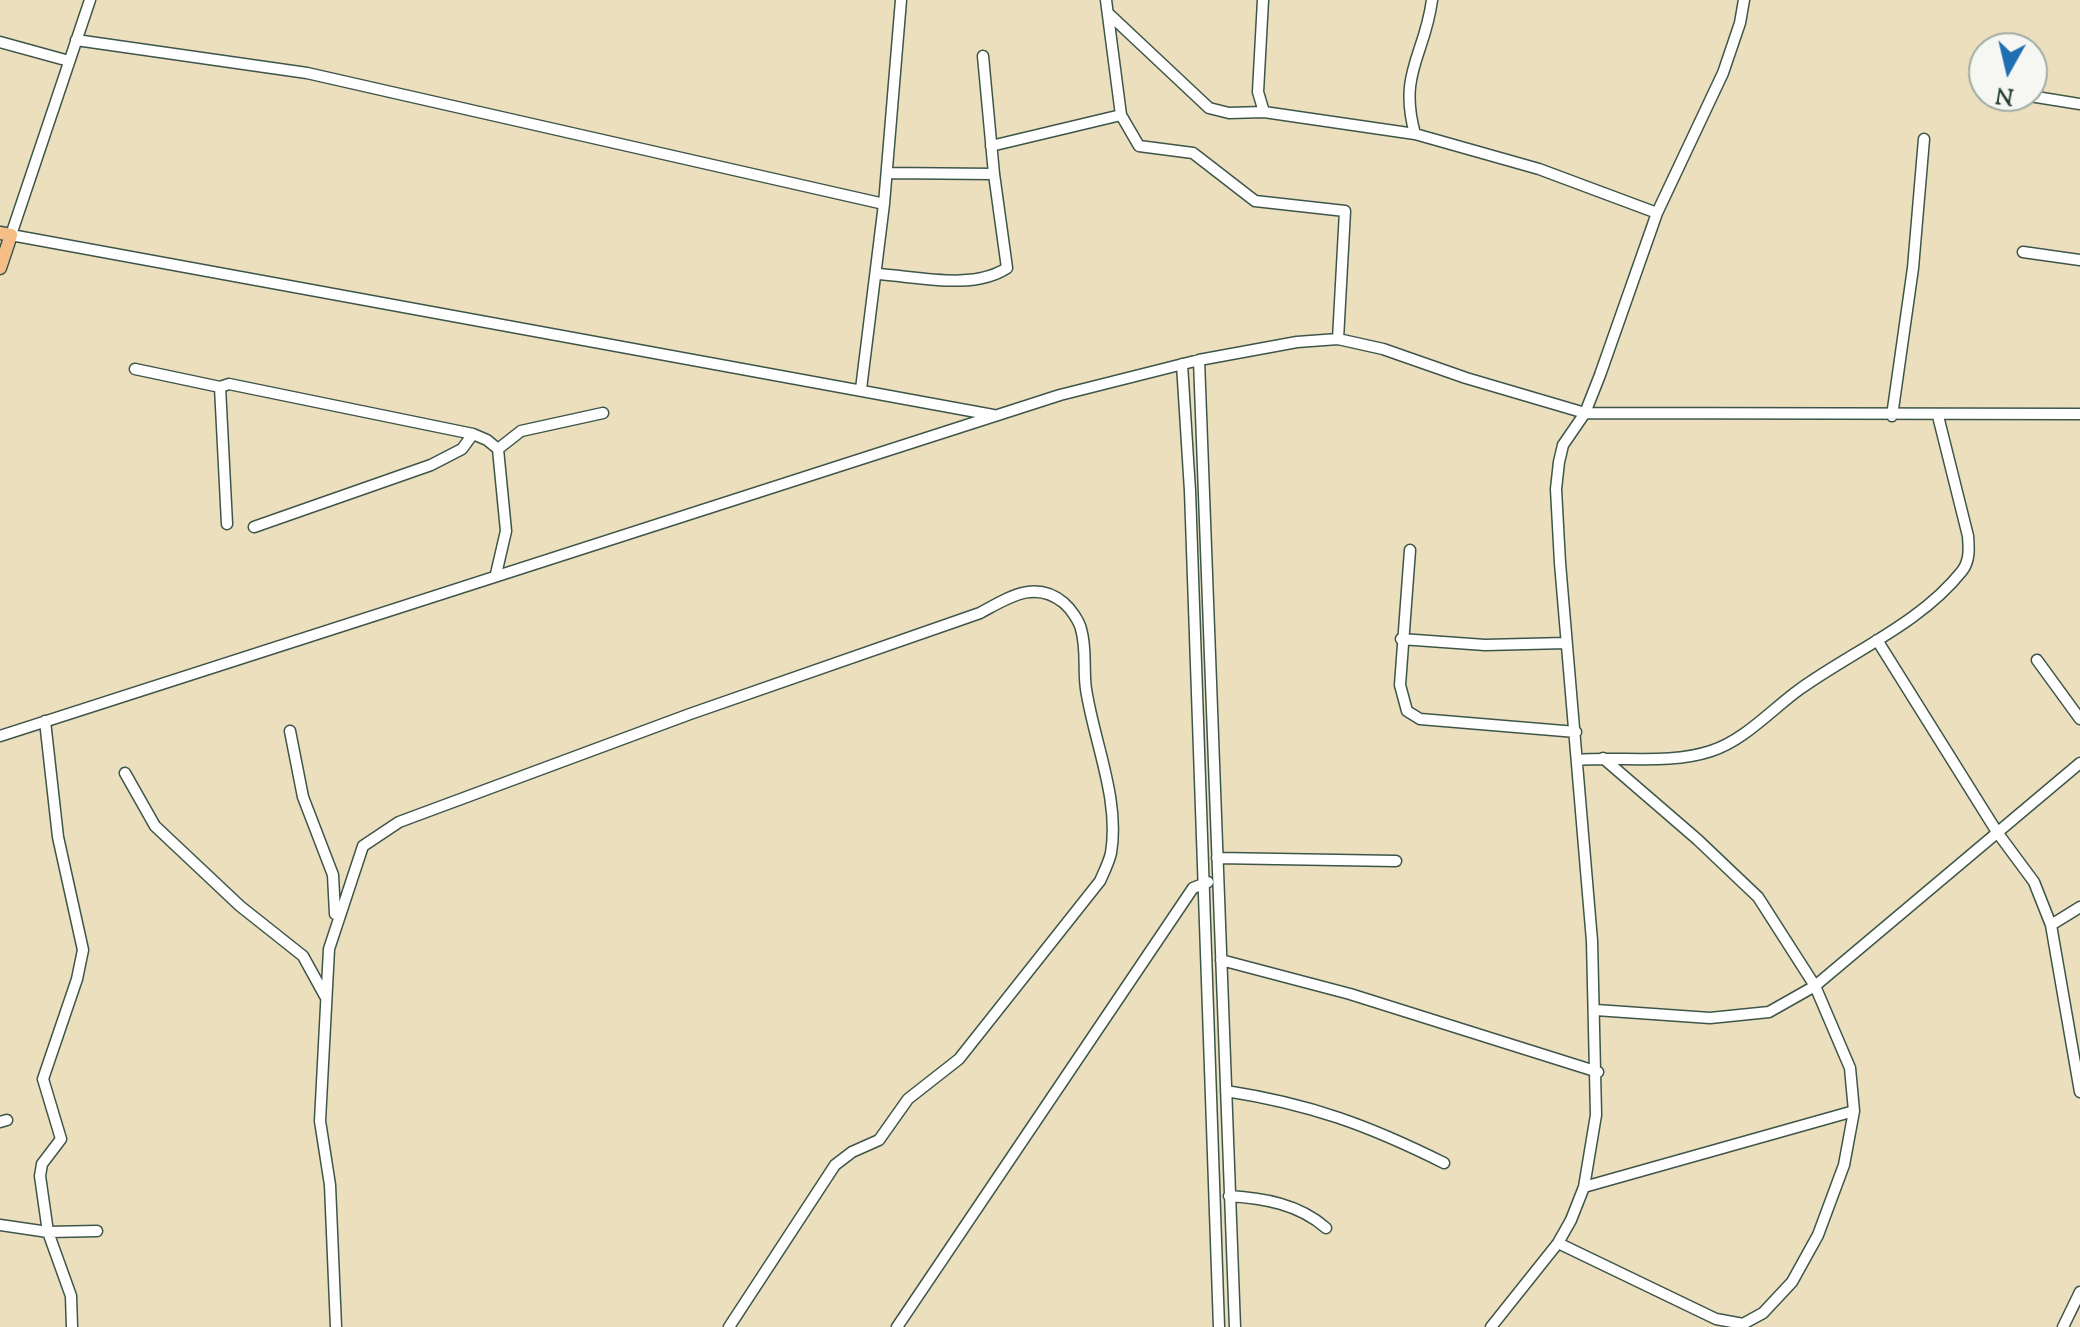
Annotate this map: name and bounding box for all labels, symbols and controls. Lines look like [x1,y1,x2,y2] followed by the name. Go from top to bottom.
[1968,32,2048,112] north arrow
[1994,77,2016,111] text: N

